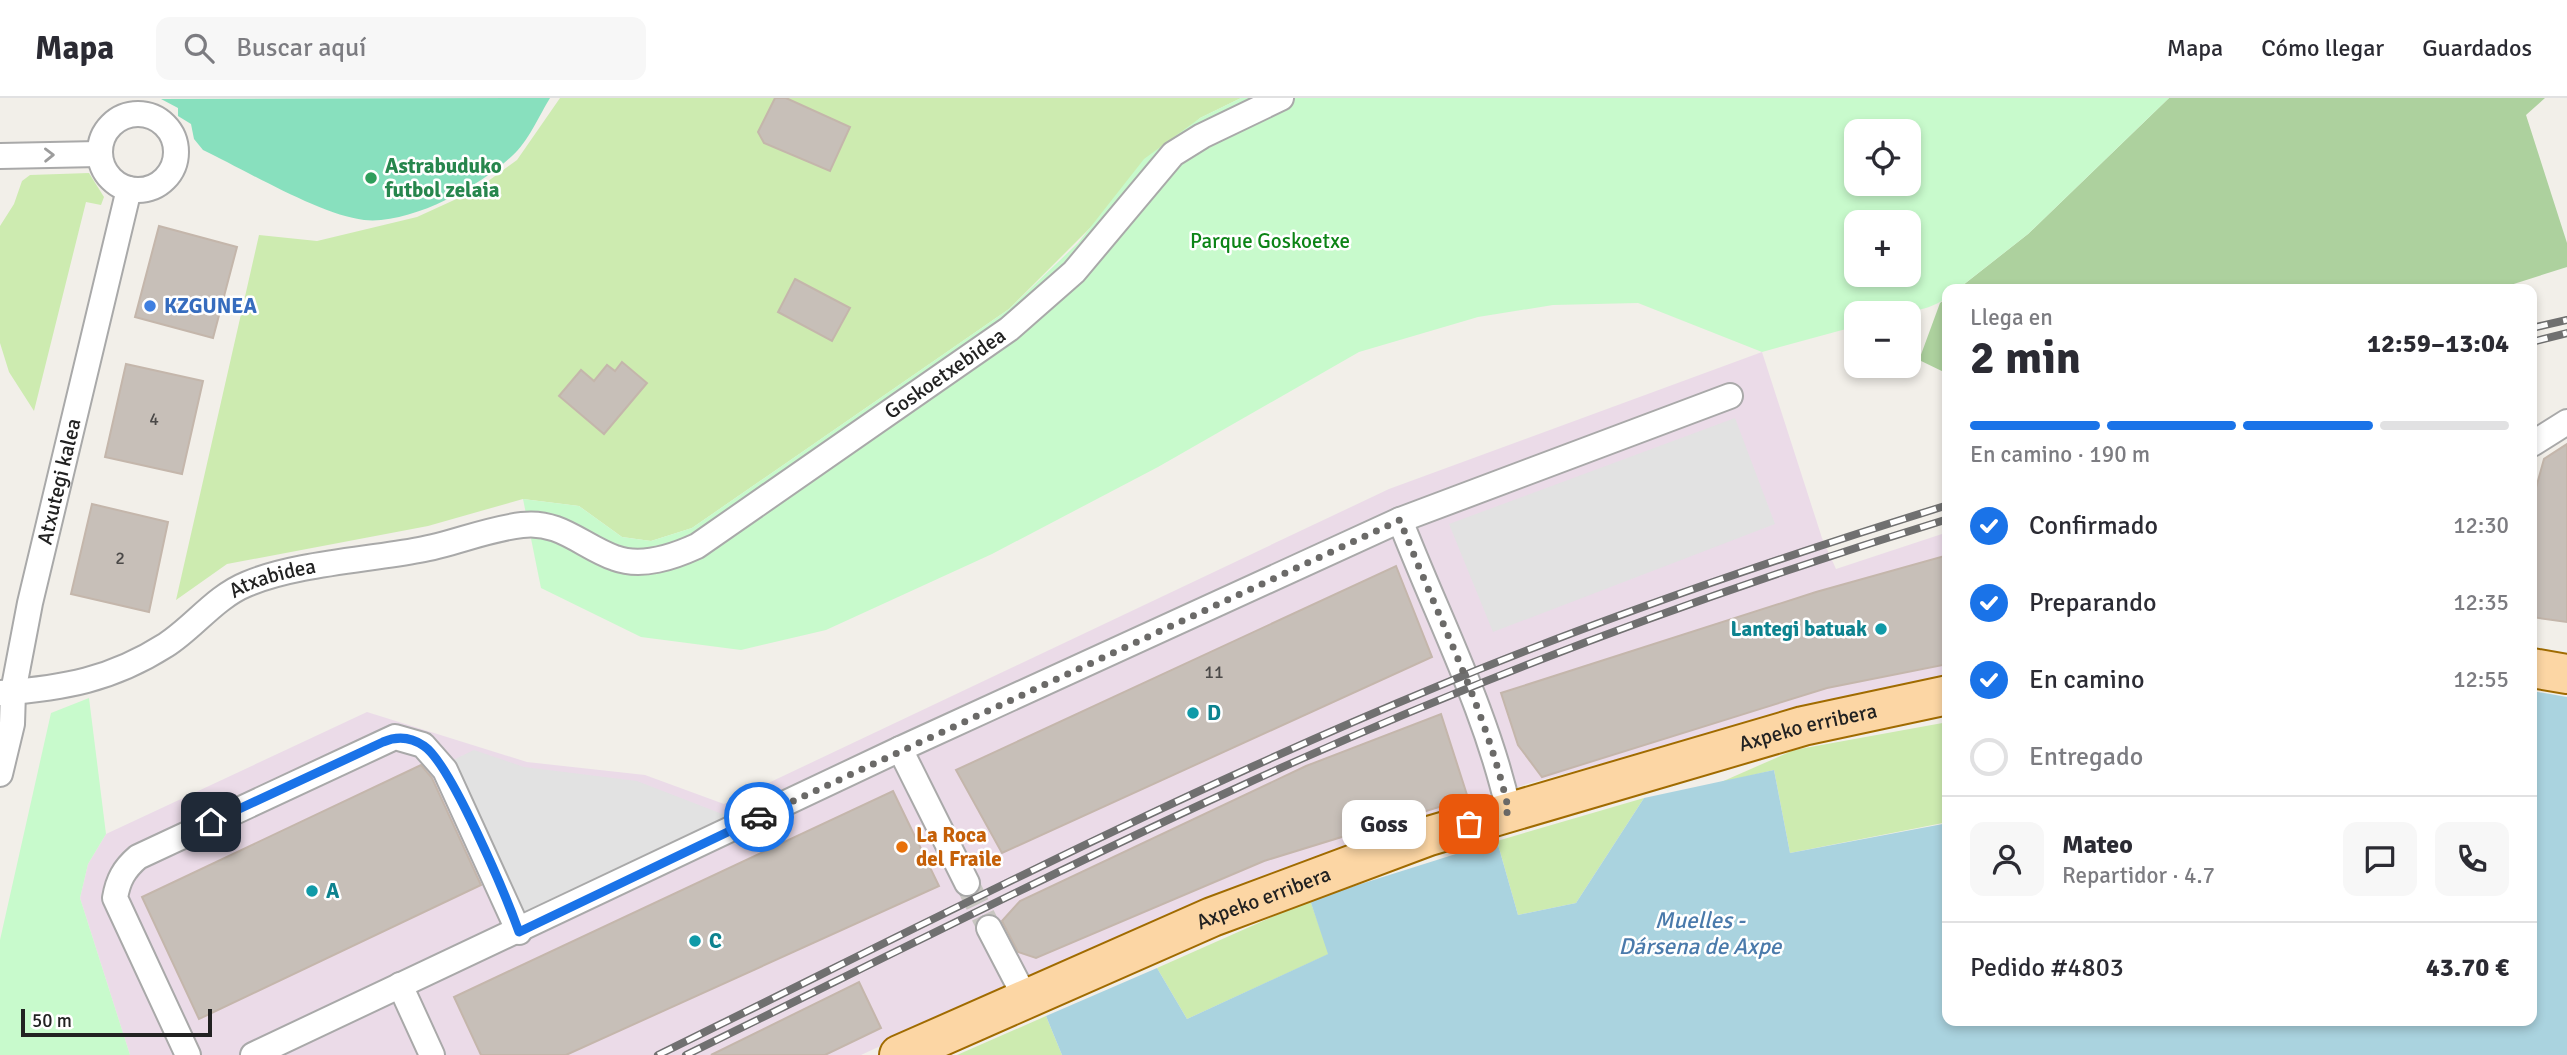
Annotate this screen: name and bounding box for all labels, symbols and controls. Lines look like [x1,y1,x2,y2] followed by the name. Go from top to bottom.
[156,17,646,80] search box
[35,28,114,69] text: Mapa
[180,29,218,67] icon: search
[236,32,366,64] text: Buscar aquí
[2167,33,2223,63] text: Mapa
[2261,33,2384,63] text: Cómo llegar
[2422,33,2532,63] text: Guardados
[1844,119,1921,378] map controls
[1844,119,1921,196] button: locate
[44,147,55,162] one-way arrow
[384,153,502,203] place label: Astrabuduko futbol zelaia
[363,170,379,186] marker: Astrabuduko futbol zelaia
[1844,210,1921,287] button: +
[1190,228,1350,254] park label: Parque Goskoetxe
[164,293,257,319] place label: KZGUNEA
[142,298,158,314] marker: KZGUNEA
[1844,301,1921,378] button: −
[1970,303,2053,332] text: Llega en
[879,322,1011,425] street label: Goskoetxebidea
[2367,328,2509,360] text: 12:59–13:04
[1970,330,2081,386] text: 2 min
[149,408,159,430] house number: 4
[31,416,87,547] street label: Atxutegi kalea
[1970,440,2150,469] text: En camino · 190 m
[1970,507,2008,545] icon: check
[2029,510,2158,542] text: Confirmado
[2453,511,2509,540] text: 12:30
[115,547,125,569] house number: 2
[224,553,318,604] street label: Atxabidea
[1970,584,2008,622] icon: check
[2029,587,2156,619] text: Preparando
[2453,588,2509,617] text: 12:35
[1731,616,1867,642] place label: Lantegi batuak
[1873,621,1889,637] marker: Lantegi batuak
[1204,661,1224,683] house number: 11
[1970,661,2008,699] icon: check
[2029,664,2145,696] text: En camino
[2453,665,2509,694] text: 12:55
[1736,698,1879,757] street label: Axpeko erribera
[1207,700,1221,726] place label: D
[1185,705,1201,721] marker: D
[2029,741,2143,773] text: Entregado
[724,782,794,852] courier
[181,792,241,852] pin
[1439,794,1499,854] pin
[740,798,778,836] icon: car
[1343,800,1427,848] callout: Goss
[192,803,230,841] icon: home
[1450,805,1488,843] icon: bag
[1360,810,1408,839] text: Goss
[916,822,1002,872] place label: La Roca del Fraile
[1970,822,2044,896] button: person
[2343,822,2417,896] button: chat
[2435,822,2509,896] button: phone
[2062,829,2133,861] text: Mateo
[894,839,910,855] marker: La Roca del Fraile
[1192,861,1334,935] street label: Axpeko erribera
[2062,861,2215,890] text: Repartidor · 4.7
[326,878,340,904] place label: A
[304,883,320,899] marker: A
[1619,906,1783,961] water label: Muelles - Dársena de Axpe
[709,928,722,954] place label: C
[687,933,703,949] marker: C
[1970,952,2124,984] text: Pedido #4803
[2426,952,2509,984] text: 43.70 €
[21,1006,212,1038] scale bar
[32,1009,72,1033] text: 50 m

